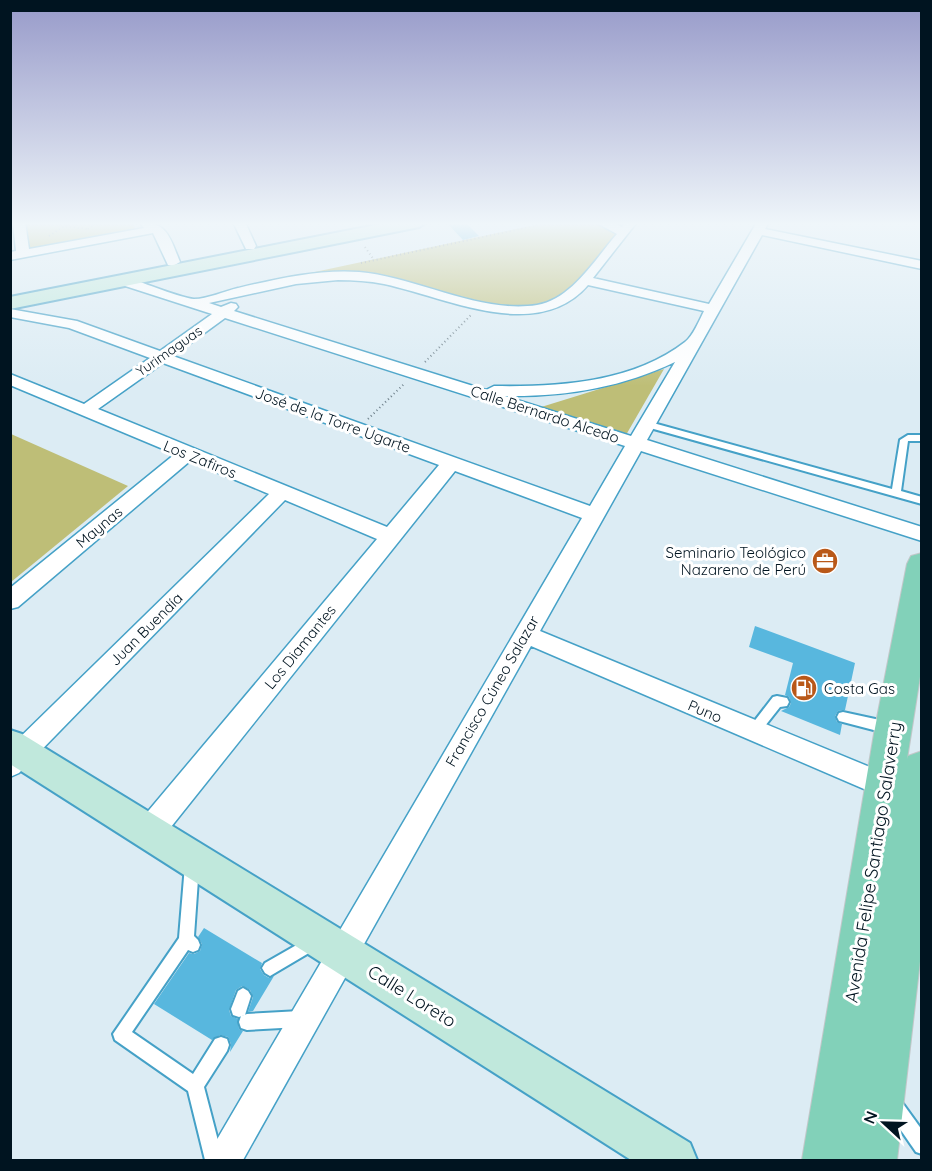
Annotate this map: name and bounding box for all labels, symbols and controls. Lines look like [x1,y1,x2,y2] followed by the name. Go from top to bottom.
[132,322,206,380] street label: Yurimaguas
[468,381,622,447] street label: Calle Bernardo Alcedo
[253,383,413,457] street label: José de la Torre Ugarte
[161,436,239,482] street label: Los Zafiros
[72,502,126,552] street label: Maynas
[666,543,806,579] place label: Seminario Teológico Nazareno de Perú
[810,546,840,576] office icon: Seminario Teológico Nazareno de Perú
[105,588,187,670] street label: Juan Buendía
[260,601,340,693] street label: Los Diamantes
[441,612,543,770] street label: Francisco Cúneo Salazar
[789,673,819,703] fuel station icon: Costa Gas
[824,679,895,698] place label: Costa Gas
[685,695,725,727] street label: Puno
[839,720,907,1004] street label: Avenida Felipe Santiago Salaverry
[364,960,460,1032] street label: Calle Loreto
[854,1093,914,1153] north arrow
[859,1108,882,1127] text: N

